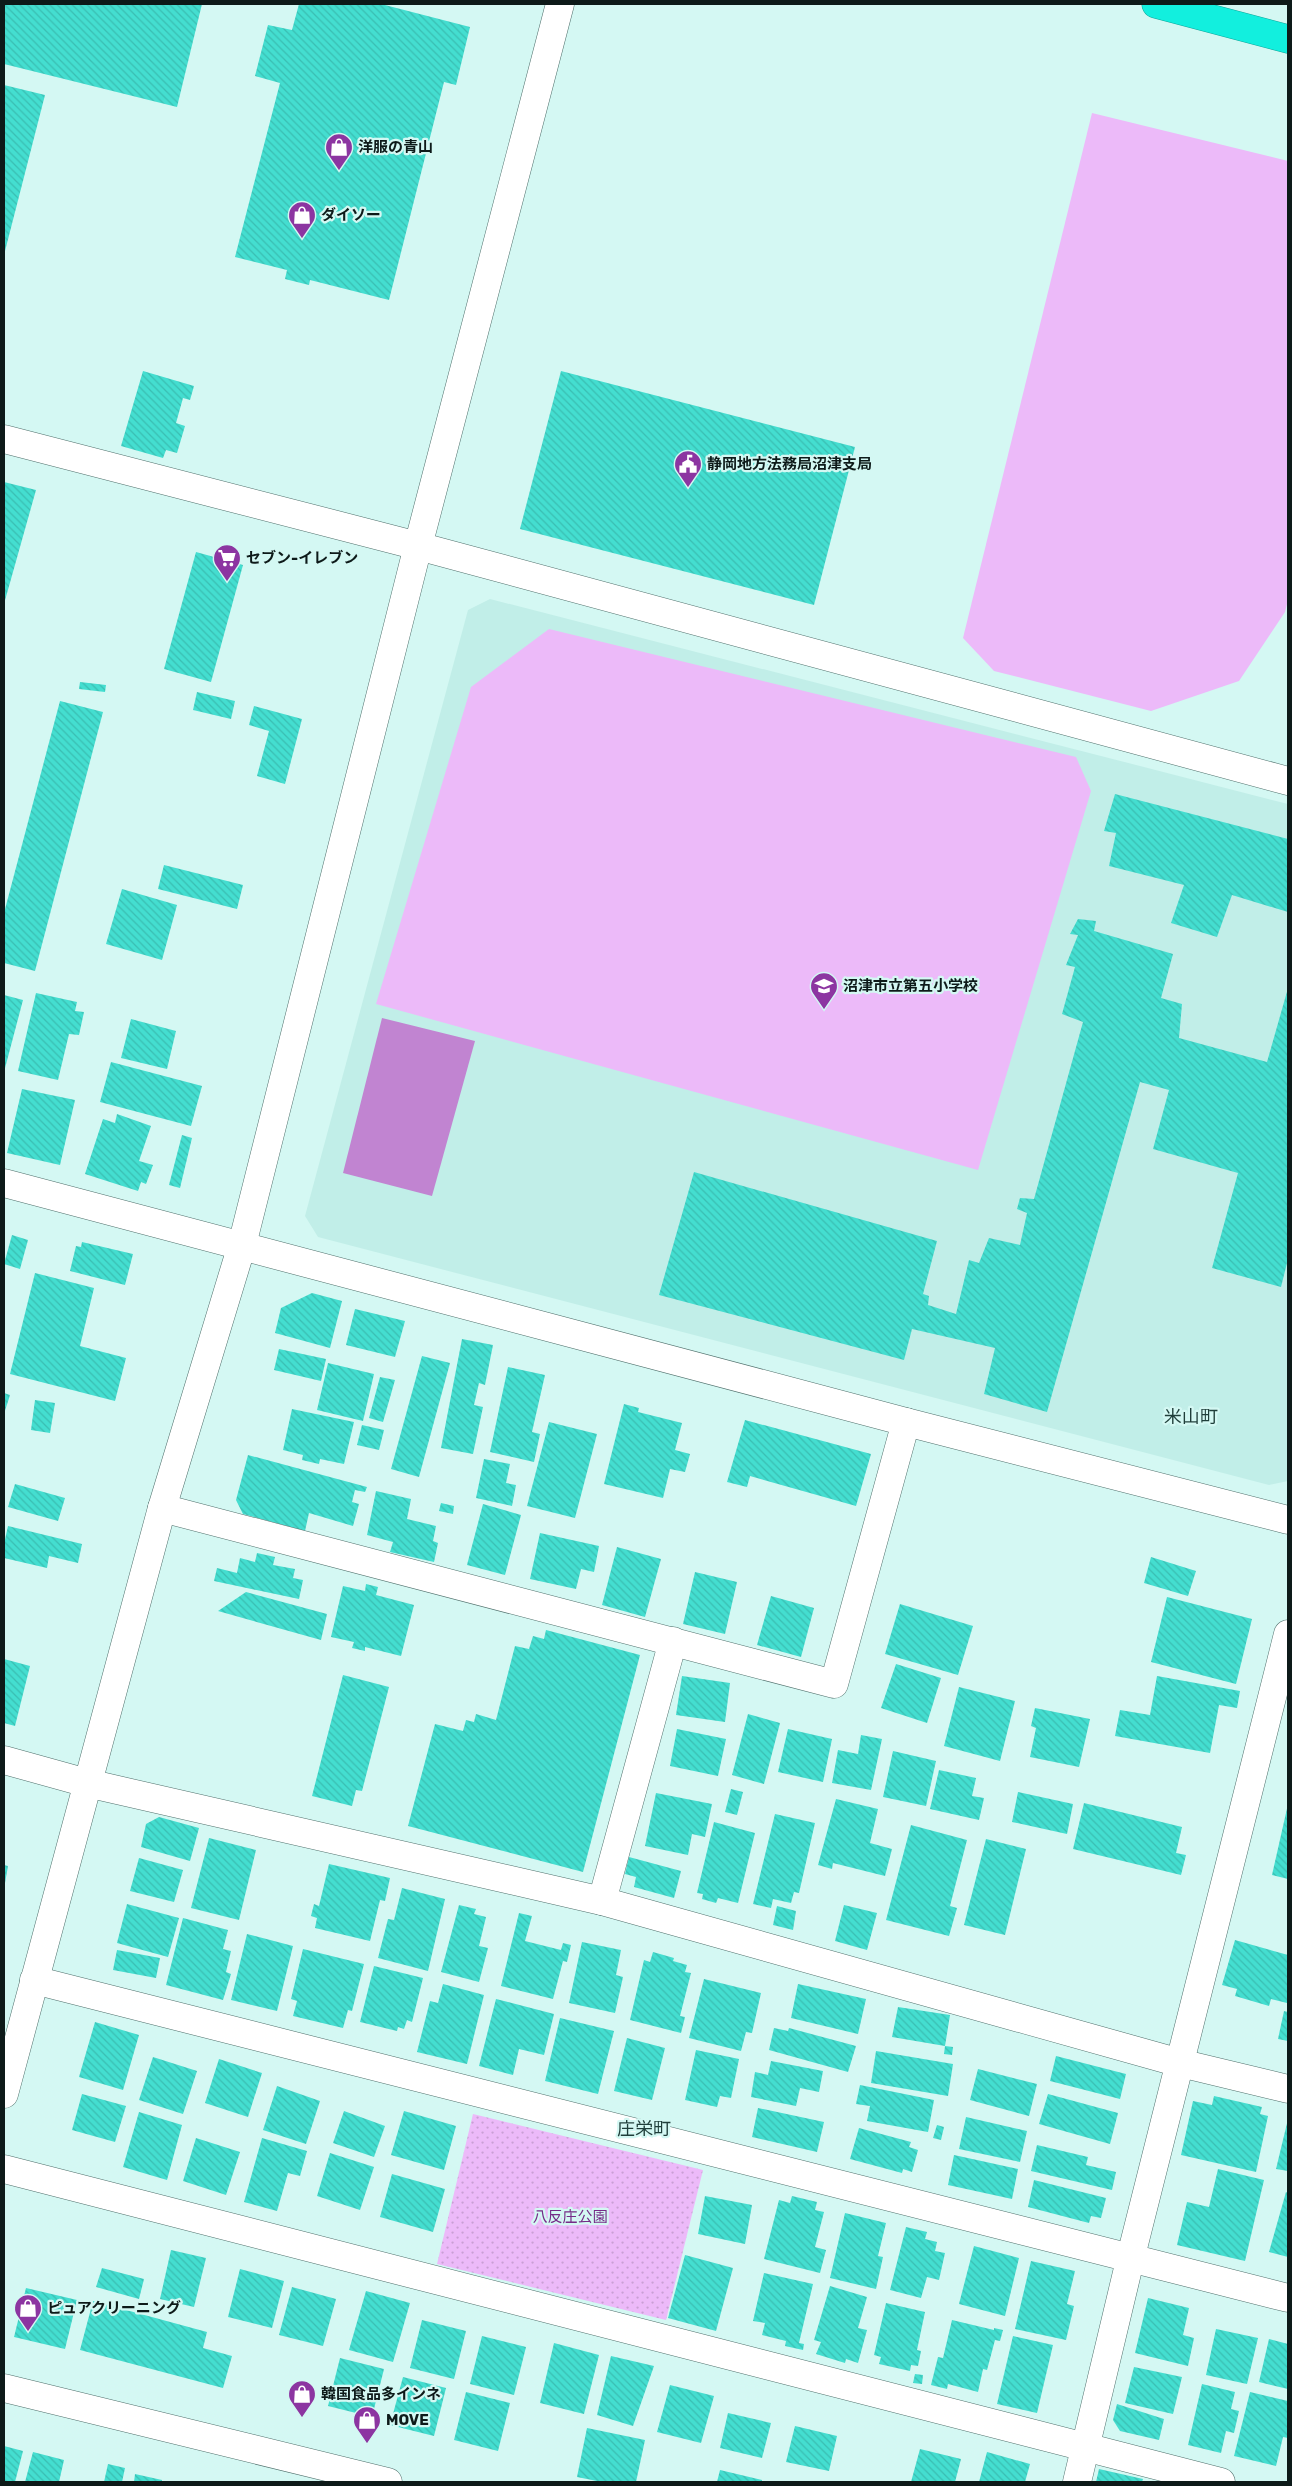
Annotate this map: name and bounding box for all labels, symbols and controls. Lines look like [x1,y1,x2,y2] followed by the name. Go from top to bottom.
[324,132,354,171] shop icon: 洋服の青山
[358,138,433,156] place label: 洋服の青山
[287,200,317,239] shop icon: ダイソー
[321,206,381,224] place label: ダイソー
[673,449,703,488] public building icon: 静岡地方法務局沼津支局
[707,455,872,473] place label: 静岡地方法務局沼津支局
[212,543,242,582] supermarket icon: セブン-イレブン
[246,549,358,567] place label: セブン-イレブン
[809,971,839,1010] school or university icon: 沼津市立第五小学校
[843,977,978,995] place label: 沼津市立第五小学校
[1164,1406,1218,1428] district label: 米山町
[617,2118,671,2140] district label: 庄栄町
[532,2208,608,2226] park label: 八反庄公園
[13,2293,43,2332] shop icon: ピュアクリーニング
[47,2299,181,2317] place label: ピュアクリーニング
[287,2379,317,2418] shop icon: 韓国食品多インネ
[321,2385,441,2403] place label: 韓国食品多インネ
[352,2405,382,2444] shop icon: MOVE
[386,2411,429,2429] place label: MOVE

